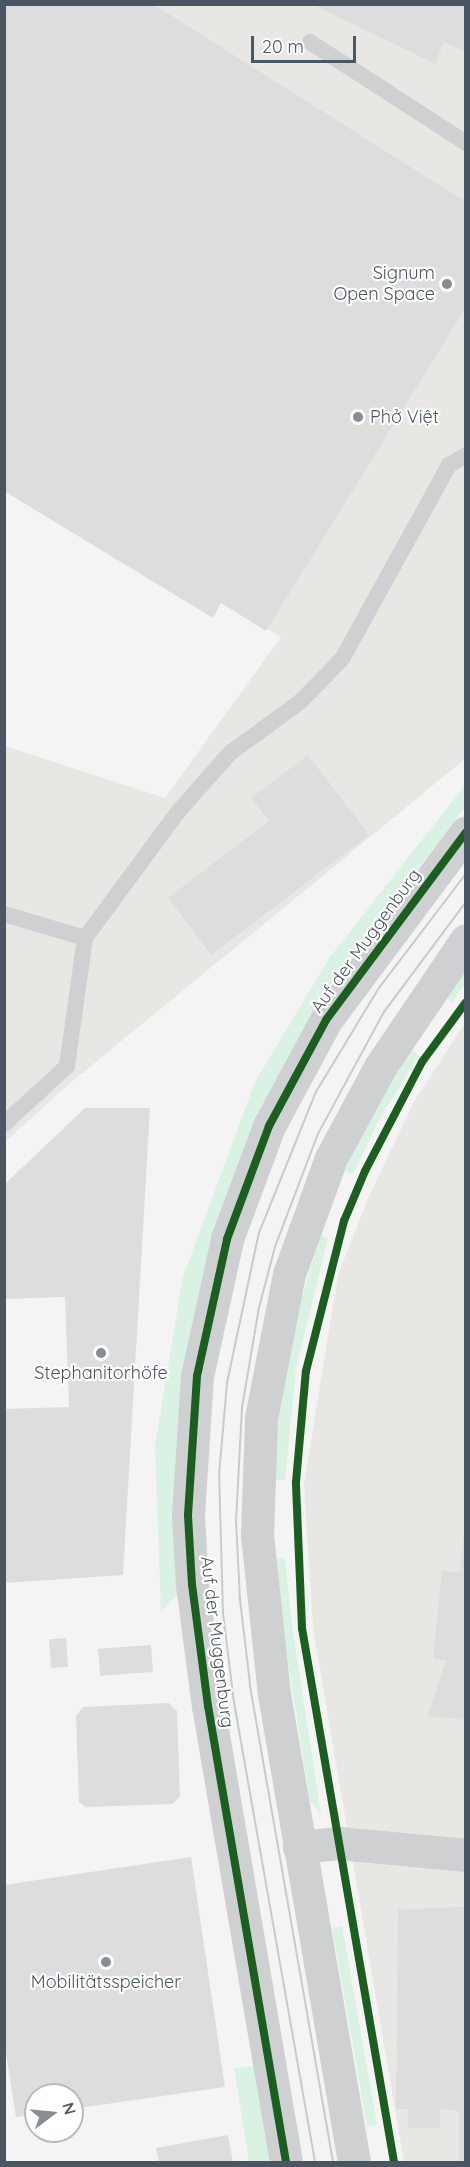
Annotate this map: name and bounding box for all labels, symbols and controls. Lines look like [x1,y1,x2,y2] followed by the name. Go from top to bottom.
[254,24,359,62] scale bar
[262,35,304,58] text: 20 m
[333,263,435,306] place label: Signum Open Space
[440,277,454,291] marker: Signum Open Space
[370,406,439,428] place label: Phở Việt
[351,410,365,424] marker: Phở Việt
[307,865,425,1017] street label: Auf der Muggenburg
[94,1346,108,1360] marker: Stephanitorhöfe
[34,1362,168,1384] place label: Stephanitorhöfe
[196,1555,238,1729] street label: Auf der Muggenburg
[99,1955,113,1969] marker: Mobilitätsspeicher
[31,1971,181,1993] place label: Mobilitätsspeicher
[24,2083,84,2143] north arrow
[58,2100,81,2117] text: N

